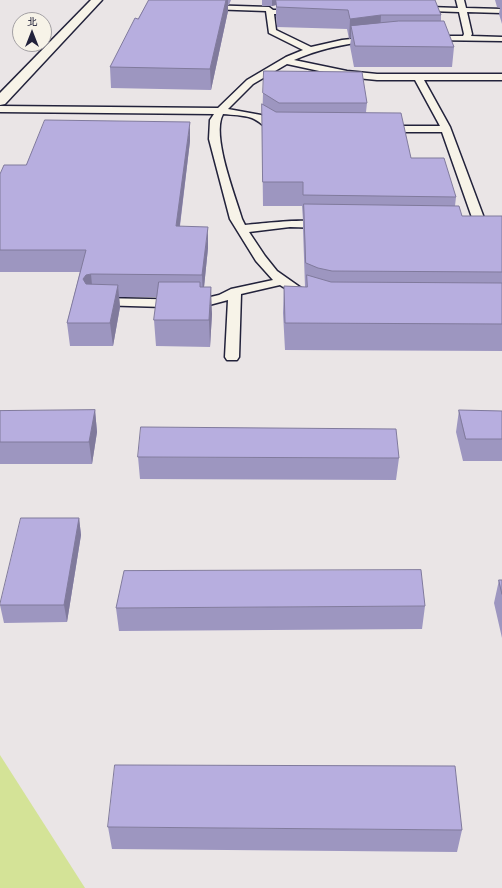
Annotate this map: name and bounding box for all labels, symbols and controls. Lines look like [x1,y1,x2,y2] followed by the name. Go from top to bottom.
[12,12,52,52] north arrow
[27,14,38,28] text: 北

